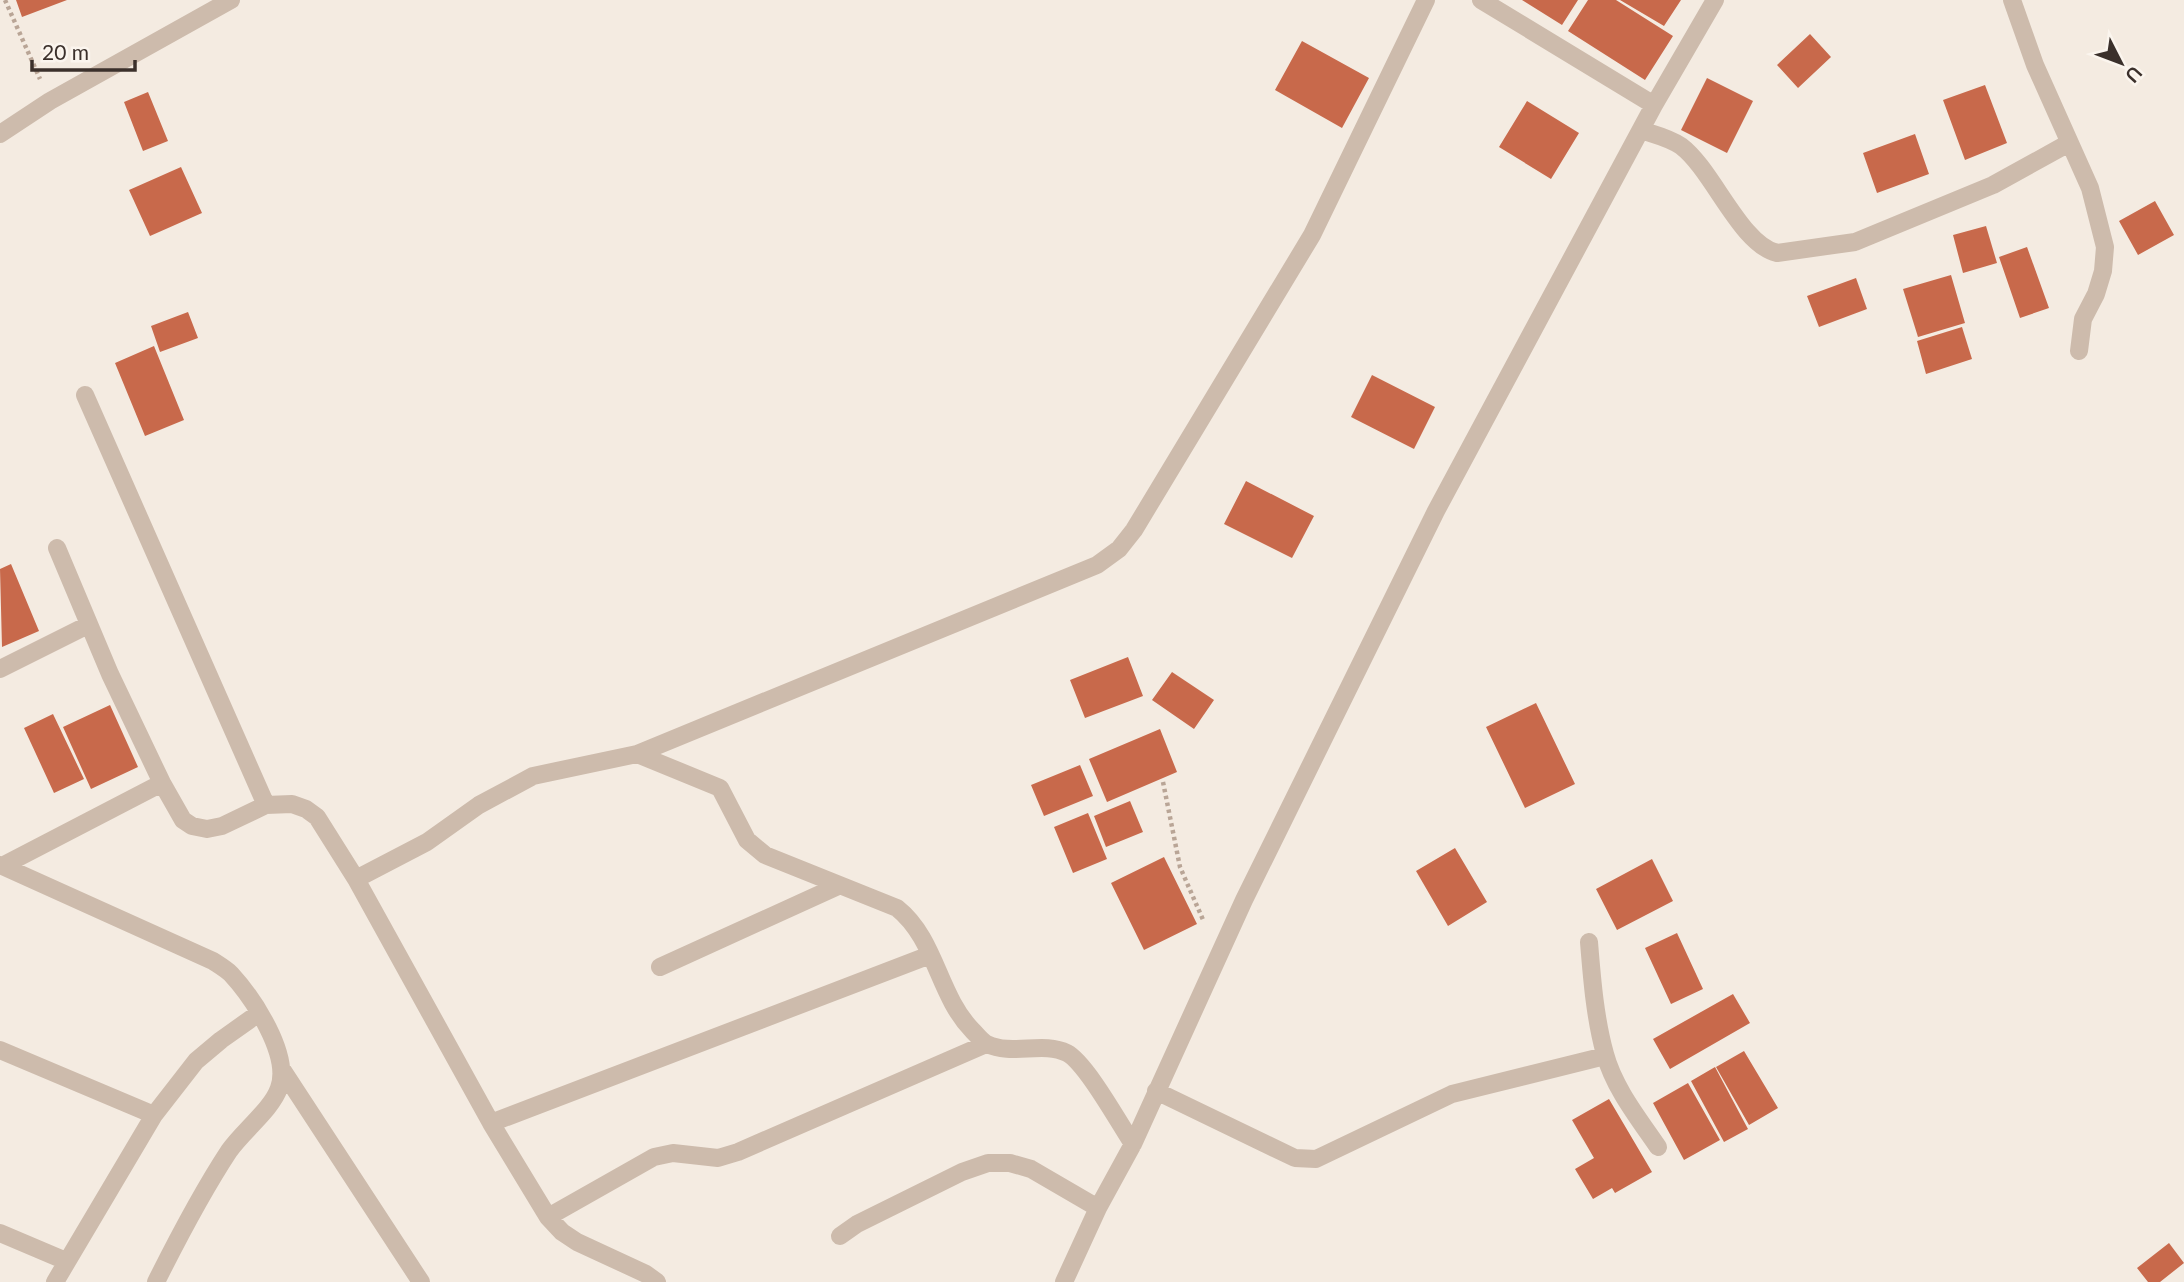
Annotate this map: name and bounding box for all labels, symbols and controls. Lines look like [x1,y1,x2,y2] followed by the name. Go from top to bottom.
[32,28,135,72] scale bar
[2086,28,2156,98] north arrow
[42,39,89,64] text: 20 m
[2121,62,2147,88] text: U

